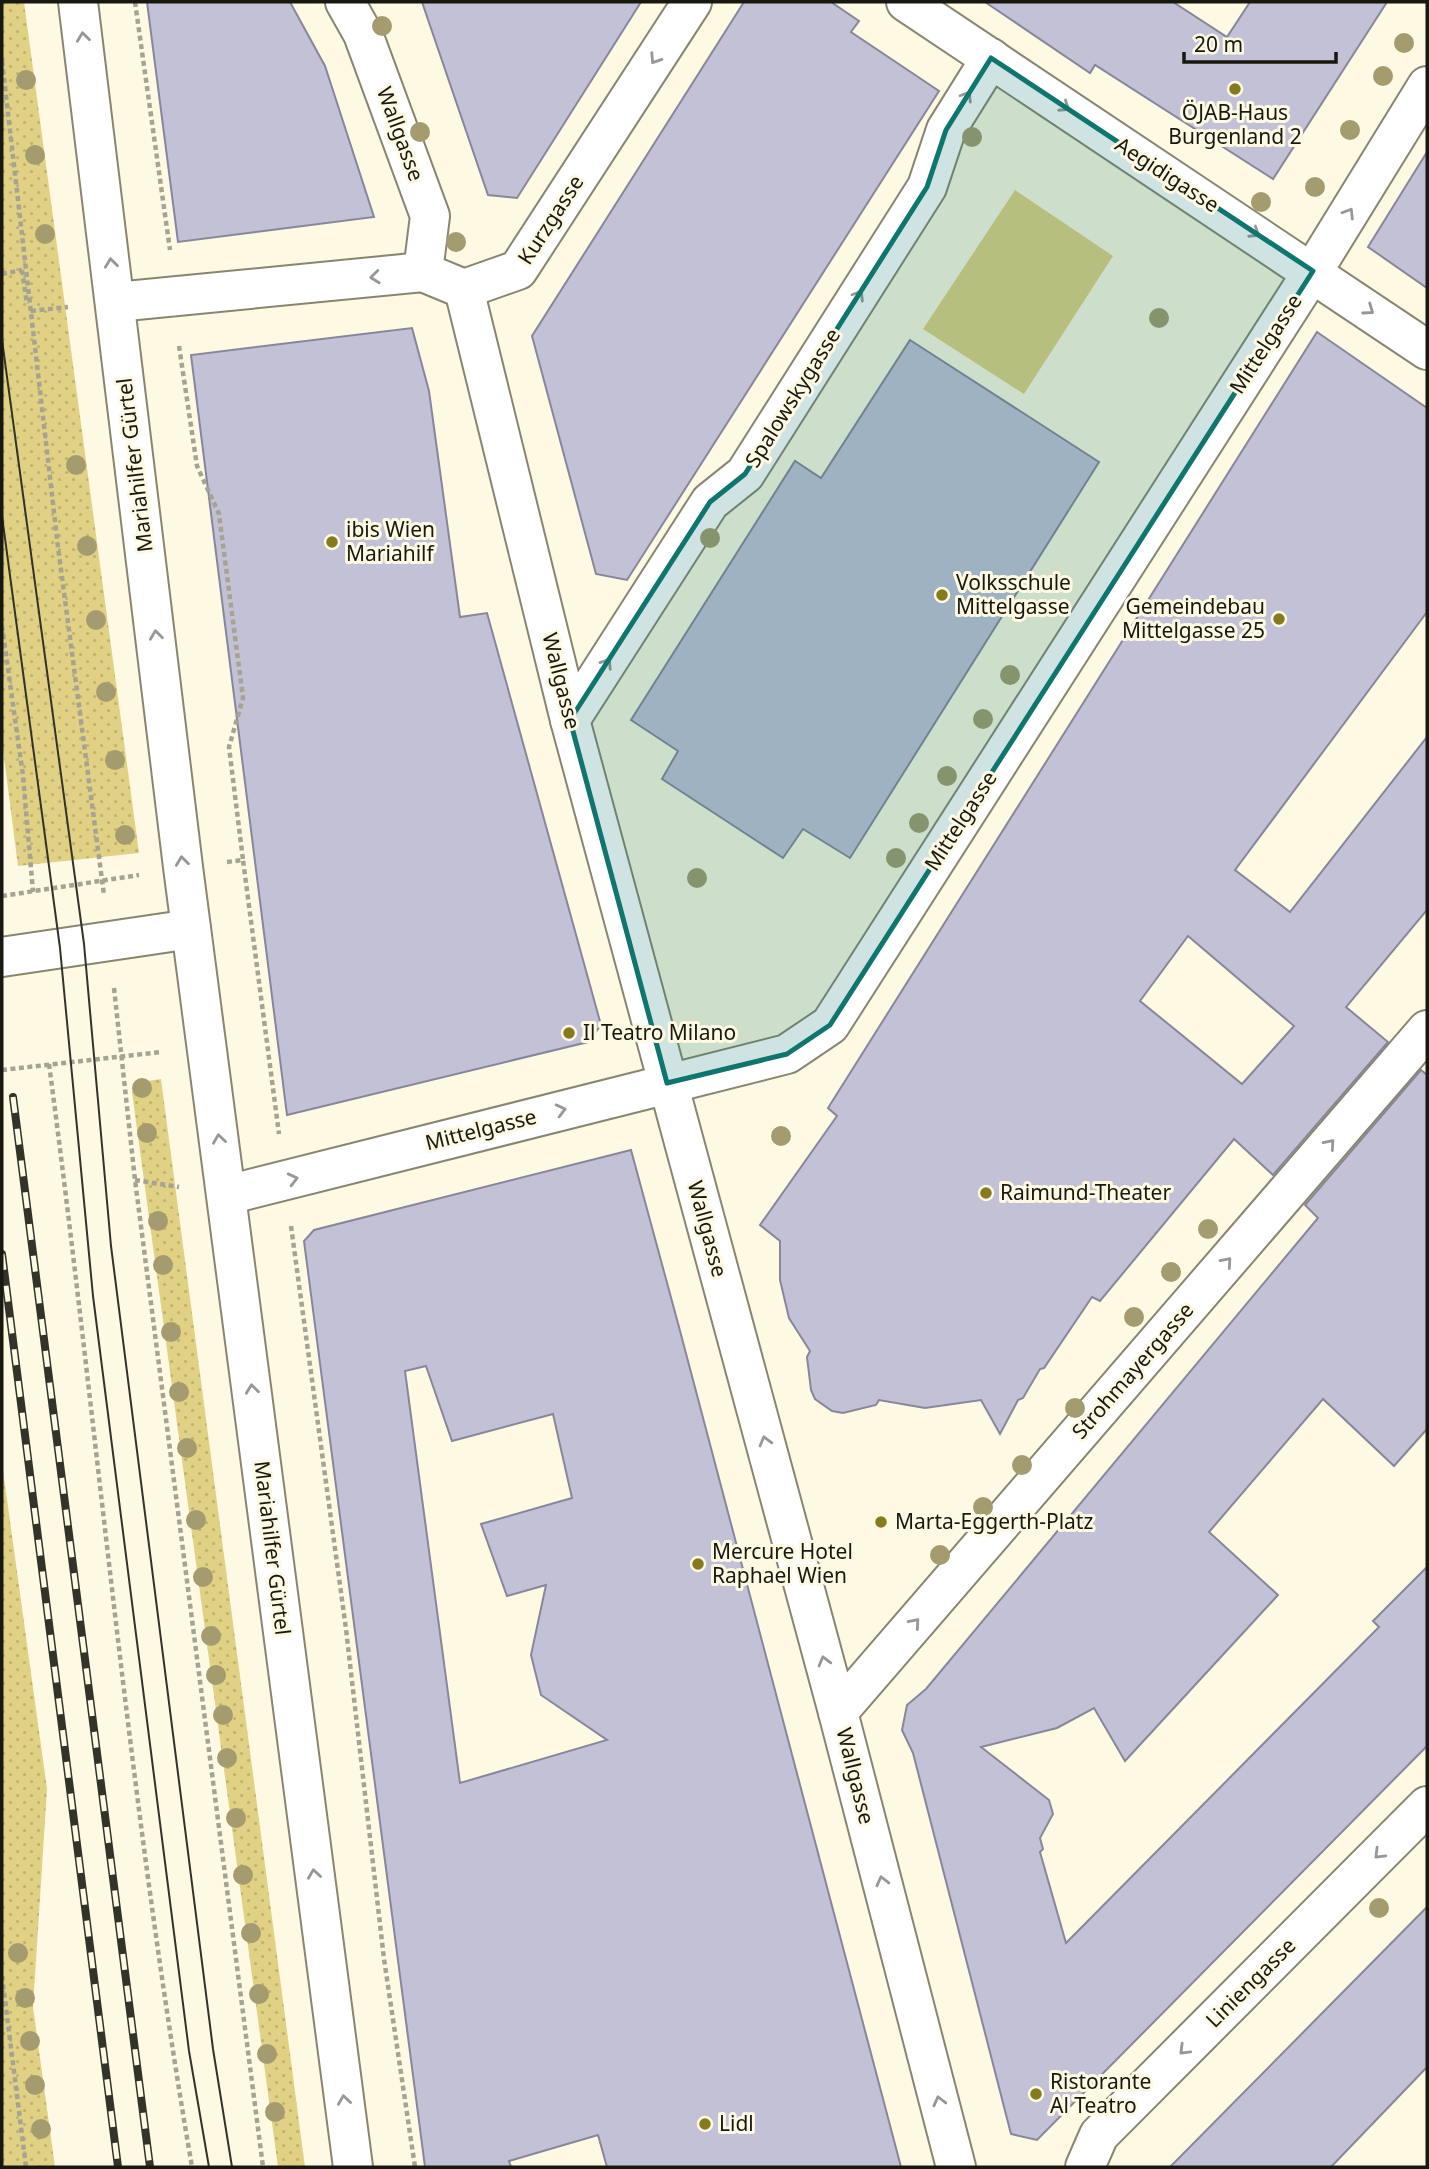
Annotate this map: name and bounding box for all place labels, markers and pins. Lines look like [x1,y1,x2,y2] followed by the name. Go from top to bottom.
[1227,81,1243,97] marker: ÖJAB-Haus Burgenland 2
[1168,98,1302,150] place label: ÖJAB-Haus Burgenland 2
[346,515,436,567] place label: ibis Wien Mariahilf
[324,534,340,550] marker: ibis Wien Mariahilf
[956,568,1071,620] place label: Volksschule Mittelgasse
[934,587,950,603] marker: Volksschule Mittelgasse
[1122,592,1265,644] place label: Gemeindebau Mittelgasse 25
[1271,611,1287,627] marker: Gemeindebau Mittelgasse 25
[583,1018,736,1046] place label: Il Teatro Milano
[561,1025,577,1041] marker: Il Teatro Milano
[1000,1178,1171,1206] place label: Raimund-Theater
[978,1185,994,1201] marker: Raimund-Theater
[895,1507,1093,1535] place label: Marta-Eggerth-Platz
[873,1514,889,1530] marker: Marta-Eggerth-Platz
[712,1537,853,1589] place label: Mercure Hotel Raphael Wien
[690,1556,706,1572] marker: Mercure Hotel Raphael Wien
[1050,2067,1151,2119] place label: Ristorante Al Teatro
[1028,2086,1044,2102] marker: Ristorante Al Teatro
[719,2109,754,2137] place label: Lidl
[697,2116,713,2132] marker: Lidl

